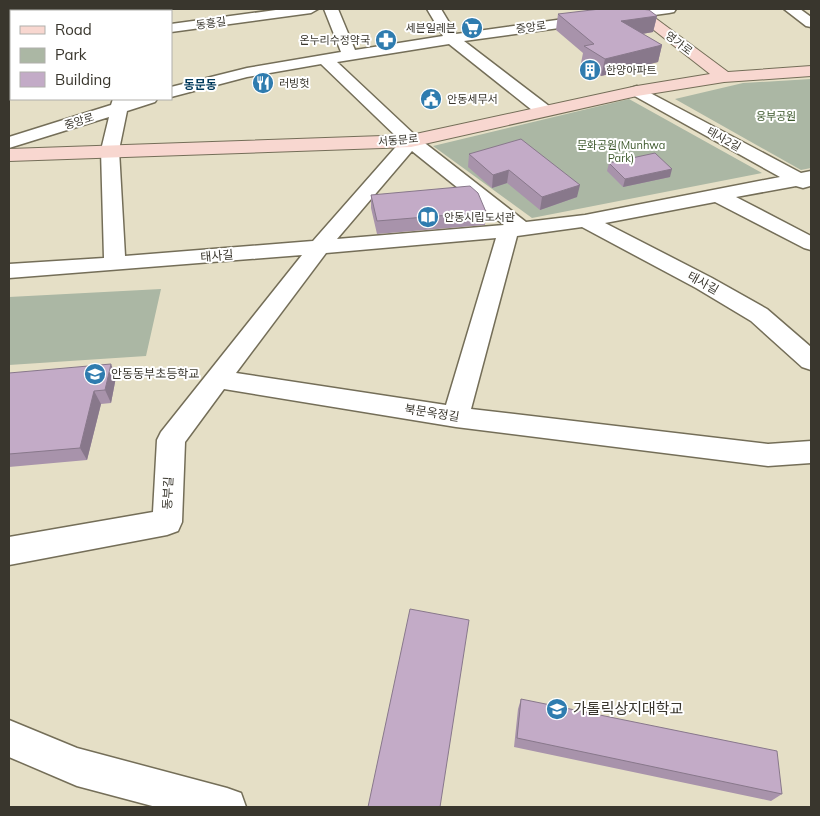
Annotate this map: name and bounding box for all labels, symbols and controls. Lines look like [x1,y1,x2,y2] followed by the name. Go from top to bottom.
[10,10,172,100] legend
[195,14,227,32] street label: 동흥길
[460,16,484,40] supermarket icon: 세븐일레븐
[515,18,547,36] street label: 중앙로
[55,20,92,39] text: Road
[405,21,456,35] place label: 세븐일레븐
[374,28,398,52] pharmacy icon: 온누리수정약국
[663,28,695,58] street label: 영가로
[299,33,370,47] place label: 온누리수정약국
[55,45,87,64] text: Park
[578,58,602,82] building icon: 한양아파트
[606,63,657,77] place label: 한양아파트
[55,70,111,89] text: Building
[251,71,275,95] restaurant icon: 러빙헛
[279,76,309,90] place label: 러빙헛
[183,77,217,92] district label: 동문동
[419,87,443,111] public building icon: 안동세무서
[447,92,498,106] place label: 안동세무서
[756,109,796,123] park label: 웅부공원
[62,110,96,132] street label: 중앙로
[704,124,744,154] street label: 태사2길
[377,131,419,149] street label: 서동문로
[577,138,665,165] park label: 문화공원(Munhwa Park)
[416,205,440,229] library icon: 안동시립도서관
[444,210,515,224] place label: 안동시립도서관
[200,247,234,264] street label: 태사길
[685,268,721,297] street label: 태사길
[83,362,107,386] school or university icon: 안동동부초등학교
[111,366,199,381] place label: 안동동부초등학교
[404,401,461,424] street label: 북문옥정길
[159,476,176,510] street label: 동부길
[545,697,569,721] school or university icon: 가톨릭상지대학교
[573,699,683,718] place label: 가톨릭상지대학교

